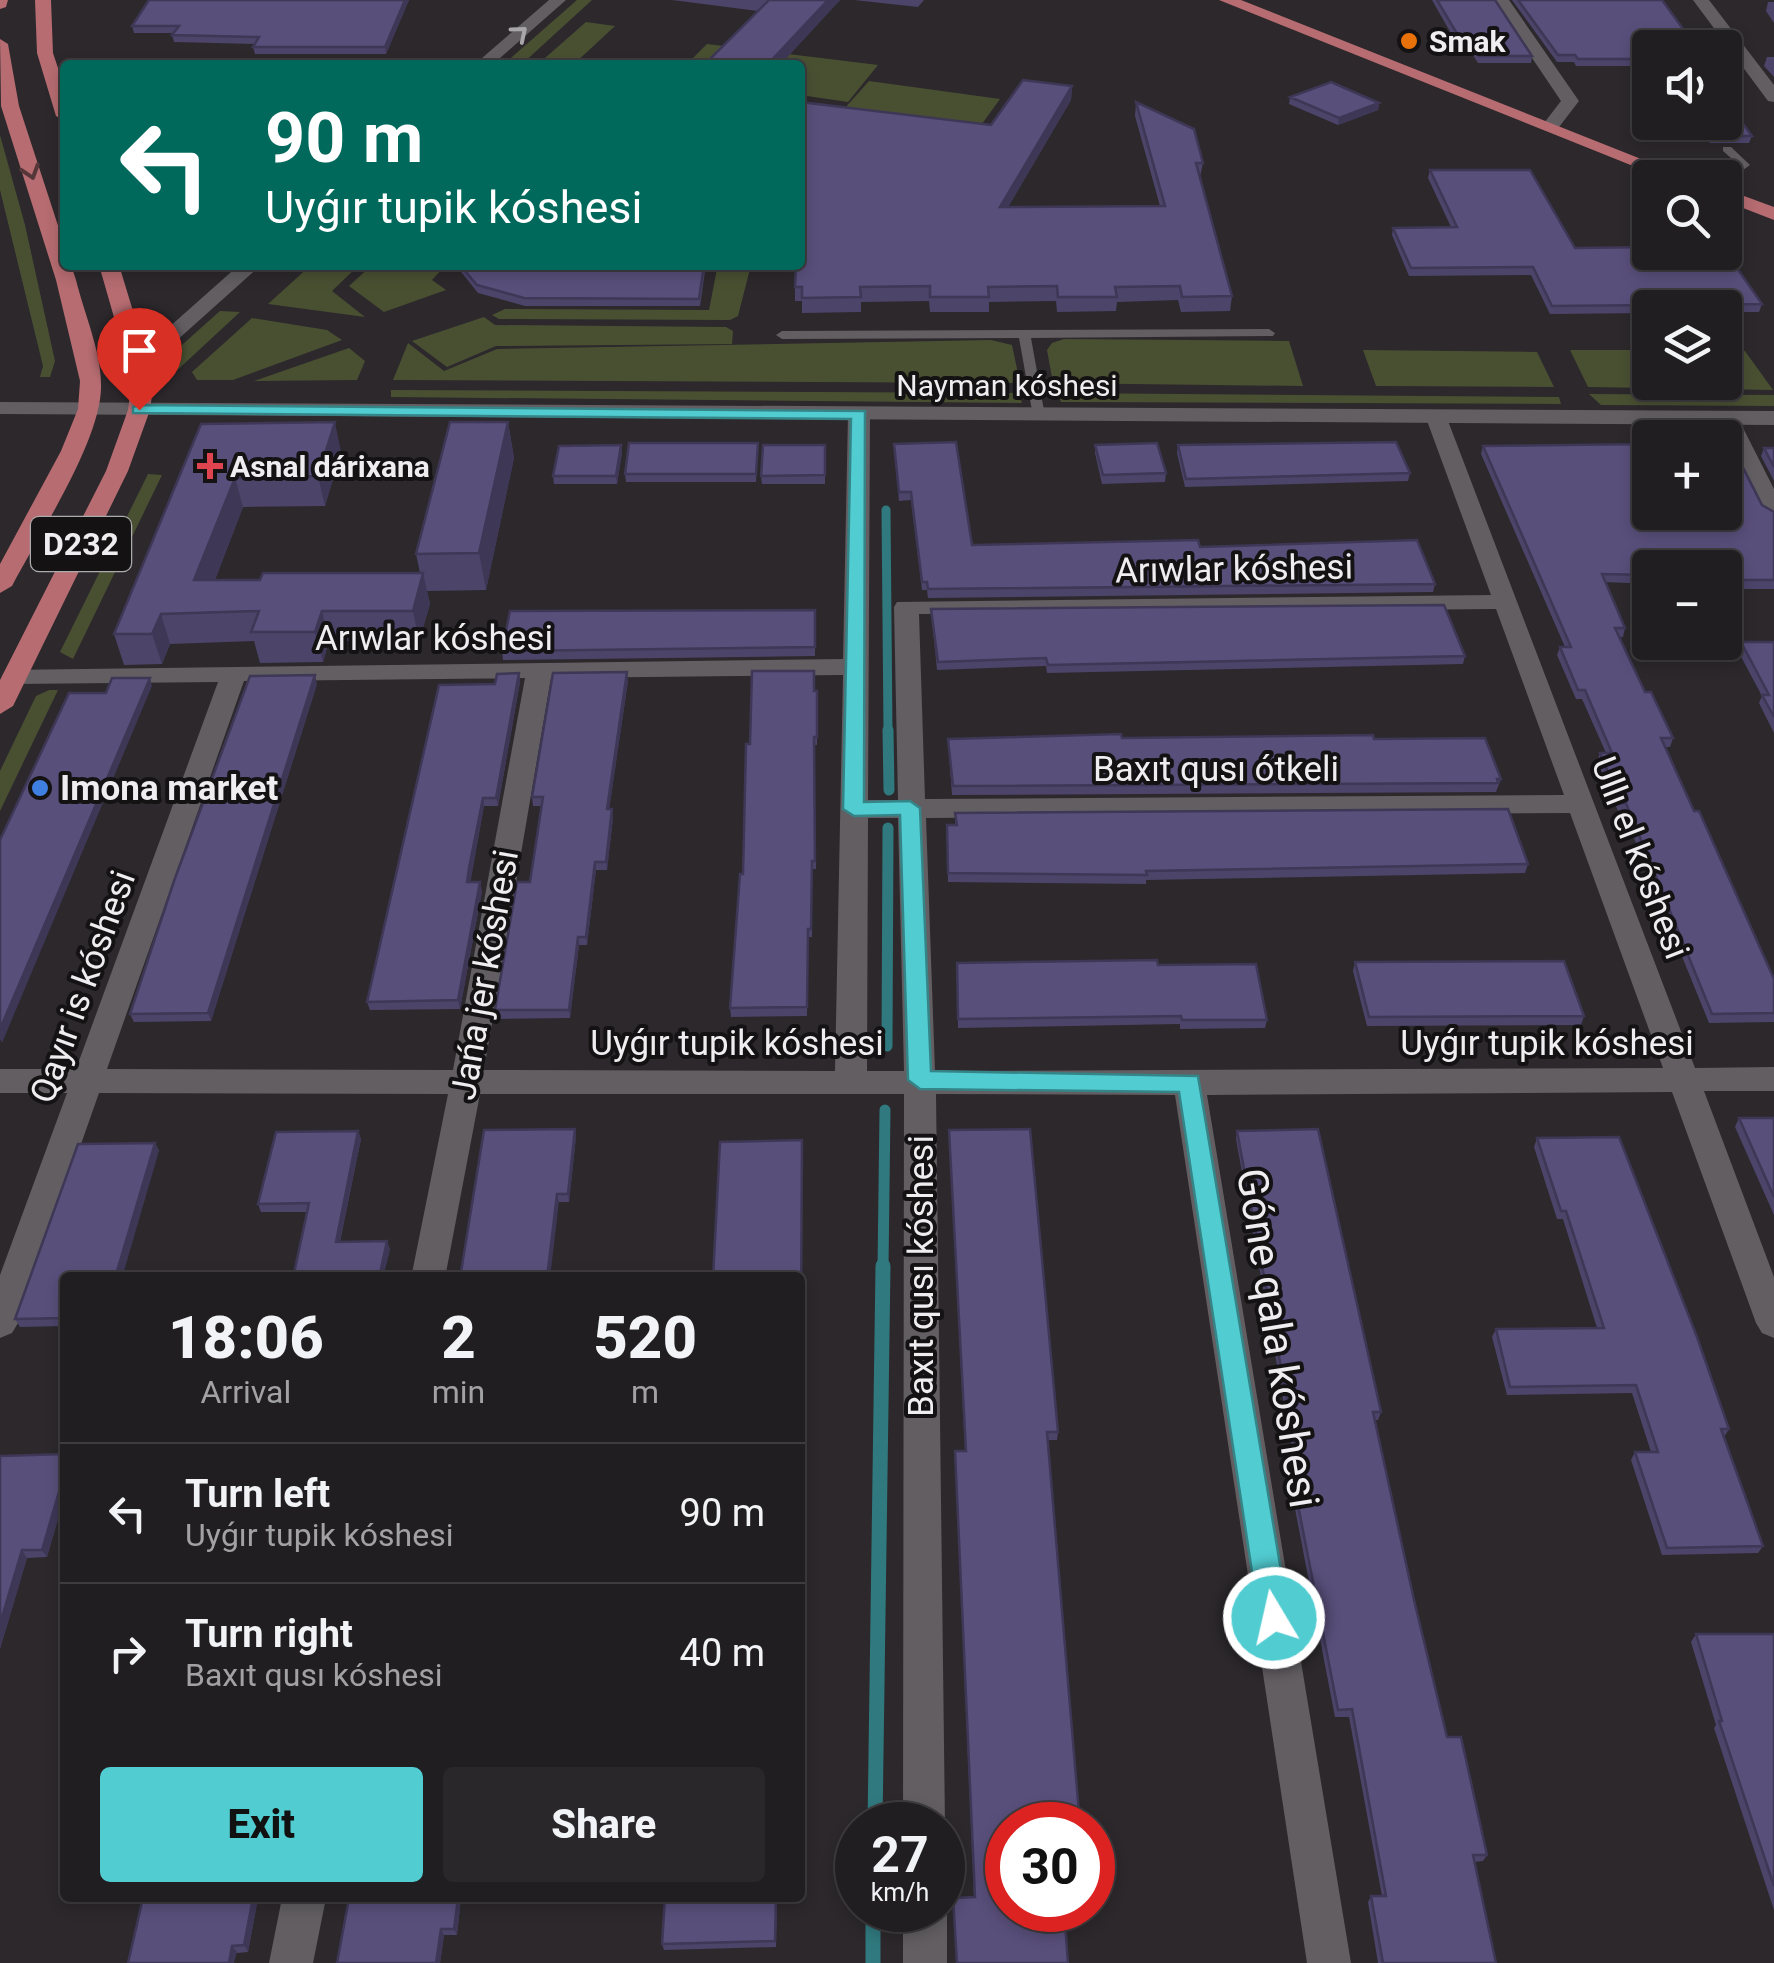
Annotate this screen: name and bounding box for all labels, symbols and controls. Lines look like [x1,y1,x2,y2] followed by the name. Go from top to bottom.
[1429,24,1507,59] place label: Smak
[509,26,527,44] one-way arrow
[1398,30,1420,52] marker: Smak
[1632,30,1742,660] map controls
[1632,30,1742,140] button: sound
[265,97,423,179] text: 90 m
[100,100,230,230] icon: left
[1632,160,1742,270] button: search
[20,163,40,180] one-way arrow
[265,181,643,234] text: Uyǵır tupik kóshesi
[1632,290,1742,400] button: layers
[97,308,182,411] pin
[112,323,167,378] icon: arrive
[896,368,1118,403] street label: Nayman kóshesi
[1632,420,1742,530] button: +
[230,449,430,484] place label: Asnal dárixana
[199,455,221,477] marker: Asnal dárixana
[31,517,131,571] road number: D232
[1115,546,1353,592] street label: Arıwlar kóshesi
[1632,550,1742,660] button: −
[315,618,553,659] street label: Arıwlar kóshesi
[1093,749,1339,790] street label: Baxıt qusı ótkeli
[1583,751,1697,965] street label: Ullı el kóshesi
[60,768,278,809] place label: Imona market
[29,777,51,799] marker: Imona market
[443,847,527,1103] street label: Jańa jer kóshesi
[22,865,144,1109] street label: Qayır is kóshesi
[590,1023,884,1064] street label: Uyǵır tupik kóshesi
[1400,1023,1694,1064] street label: Uyǵır tupik kóshesi
[901,1135,942,1417] street label: Baxıt qusı kóshesi
[1227,1165,1329,1511] street label: Góne qala kóshesi
[168,1302,324,1373] text: 18:06
[441,1302,476,1373] text: 2
[593,1302,697,1373] text: 520
[200,1373,291,1411] text: Arrival
[432,1373,485,1411] text: min
[631,1373,659,1411] text: m
[185,1472,330,1516] text: Turn left
[100,1486,155,1541] icon: left
[680,1491,765,1535] text: 90 m
[185,1516,453,1554] text: Uyǵır tupik kóshesi
[1222,1566,1326,1670] position arrow
[185,1612,353,1656] text: Turn right
[100,1626,155,1681] icon: right
[680,1631,765,1675] text: 40 m
[185,1656,443,1694] text: Baxıt qusı kóshesi
[100,1767,423,1882] button: Exit
[443,1767,765,1882] button: Share
[985,1802,1115,1932] speed limit sign: 30
[871,1826,929,1884] text: 27
[871,1878,929,1907] text: km/h

